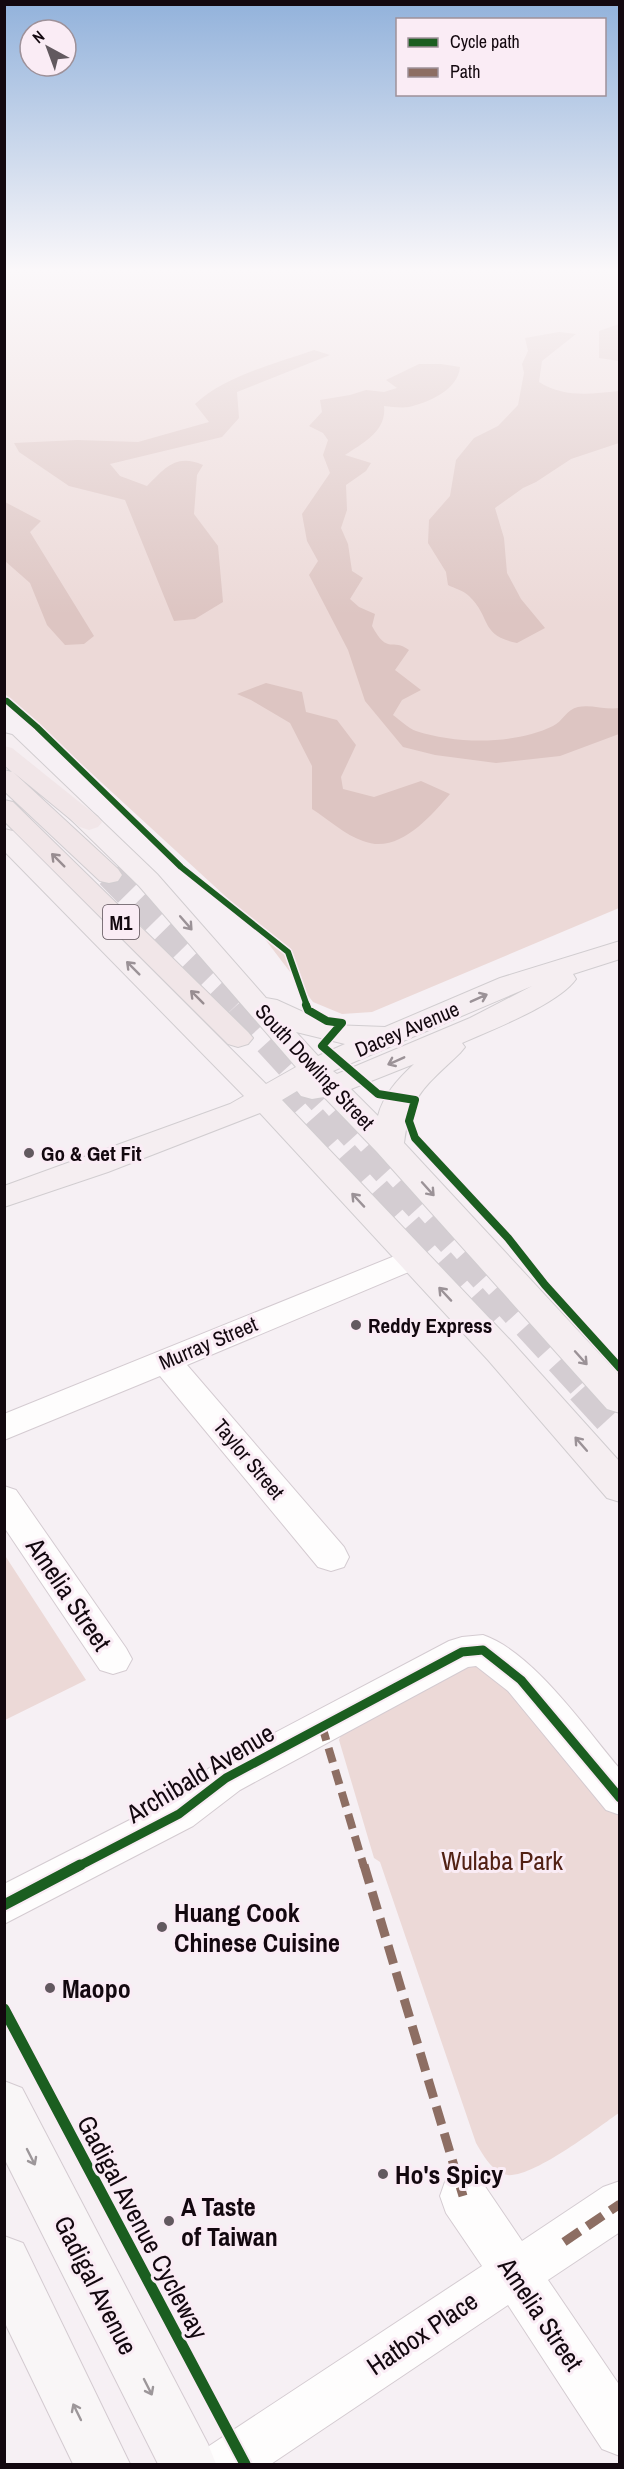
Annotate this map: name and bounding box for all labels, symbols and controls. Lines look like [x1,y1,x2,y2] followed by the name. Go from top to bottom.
[18,18,78,78] north arrow
[396,18,606,96] legend
[27,25,49,48] text: N
[450,29,520,54] text: Cycle path
[450,59,480,84] text: Path
[51,852,66,867] one-way arrow
[103,905,139,939] road number: M1
[179,915,193,930] one-way arrow
[125,960,140,975] one-way arrow
[189,989,204,1004] one-way arrow
[469,992,487,1003] one-way arrow
[350,994,464,1064] street label: Dacey Avenue
[249,998,381,1137] street label: South Dowling Street
[387,1056,406,1067] one-way arrow
[41,1139,142,1168] place label: Go & Get Fit
[22,1146,36,1160] marker: Go & Get Fit
[421,1181,435,1196] one-way arrow
[351,1193,365,1208] one-way arrow
[438,1286,452,1301] one-way arrow
[154,1309,262,1377] street label: Murray Street
[368,1311,492,1340] place label: Reddy Express
[349,1318,363,1332] marker: Reddy Express
[574,1351,589,1366] one-way arrow
[207,1413,291,1506] street label: Taylor Street
[574,1437,588,1452] one-way arrow
[18,1530,120,1657] street label: Amelia Street
[119,1715,280,1831] street label: Archibald Avenue
[441,1843,563,1878] park label: Wulaba Park
[174,1895,340,1960] place label: Huang Cook Chinese Cuisine
[155,1920,169,1934] marker: Huang Cook Chinese Cuisine
[62,1971,131,2006] place label: Maopo
[43,1981,57,1995] marker: Maopo
[71,2109,215,2345] street label: Gadigal Avenue Cycleway
[26,2147,37,2165] one-way arrow
[395,2157,503,2192] place label: Ho's Spicy
[376,2167,390,2181] marker: Ho's Spicy
[181,2189,278,2254] place label: A Taste of Taiwan
[47,2210,145,2360] street label: Gadigal Avenue
[162,2214,176,2228] marker: A Taste of Taiwan
[490,2250,592,2377] street label: Amelia Street
[360,2283,484,2383] street label: Hatbox Place
[142,2378,154,2396] one-way arrow
[70,2403,82,2421] one-way arrow

